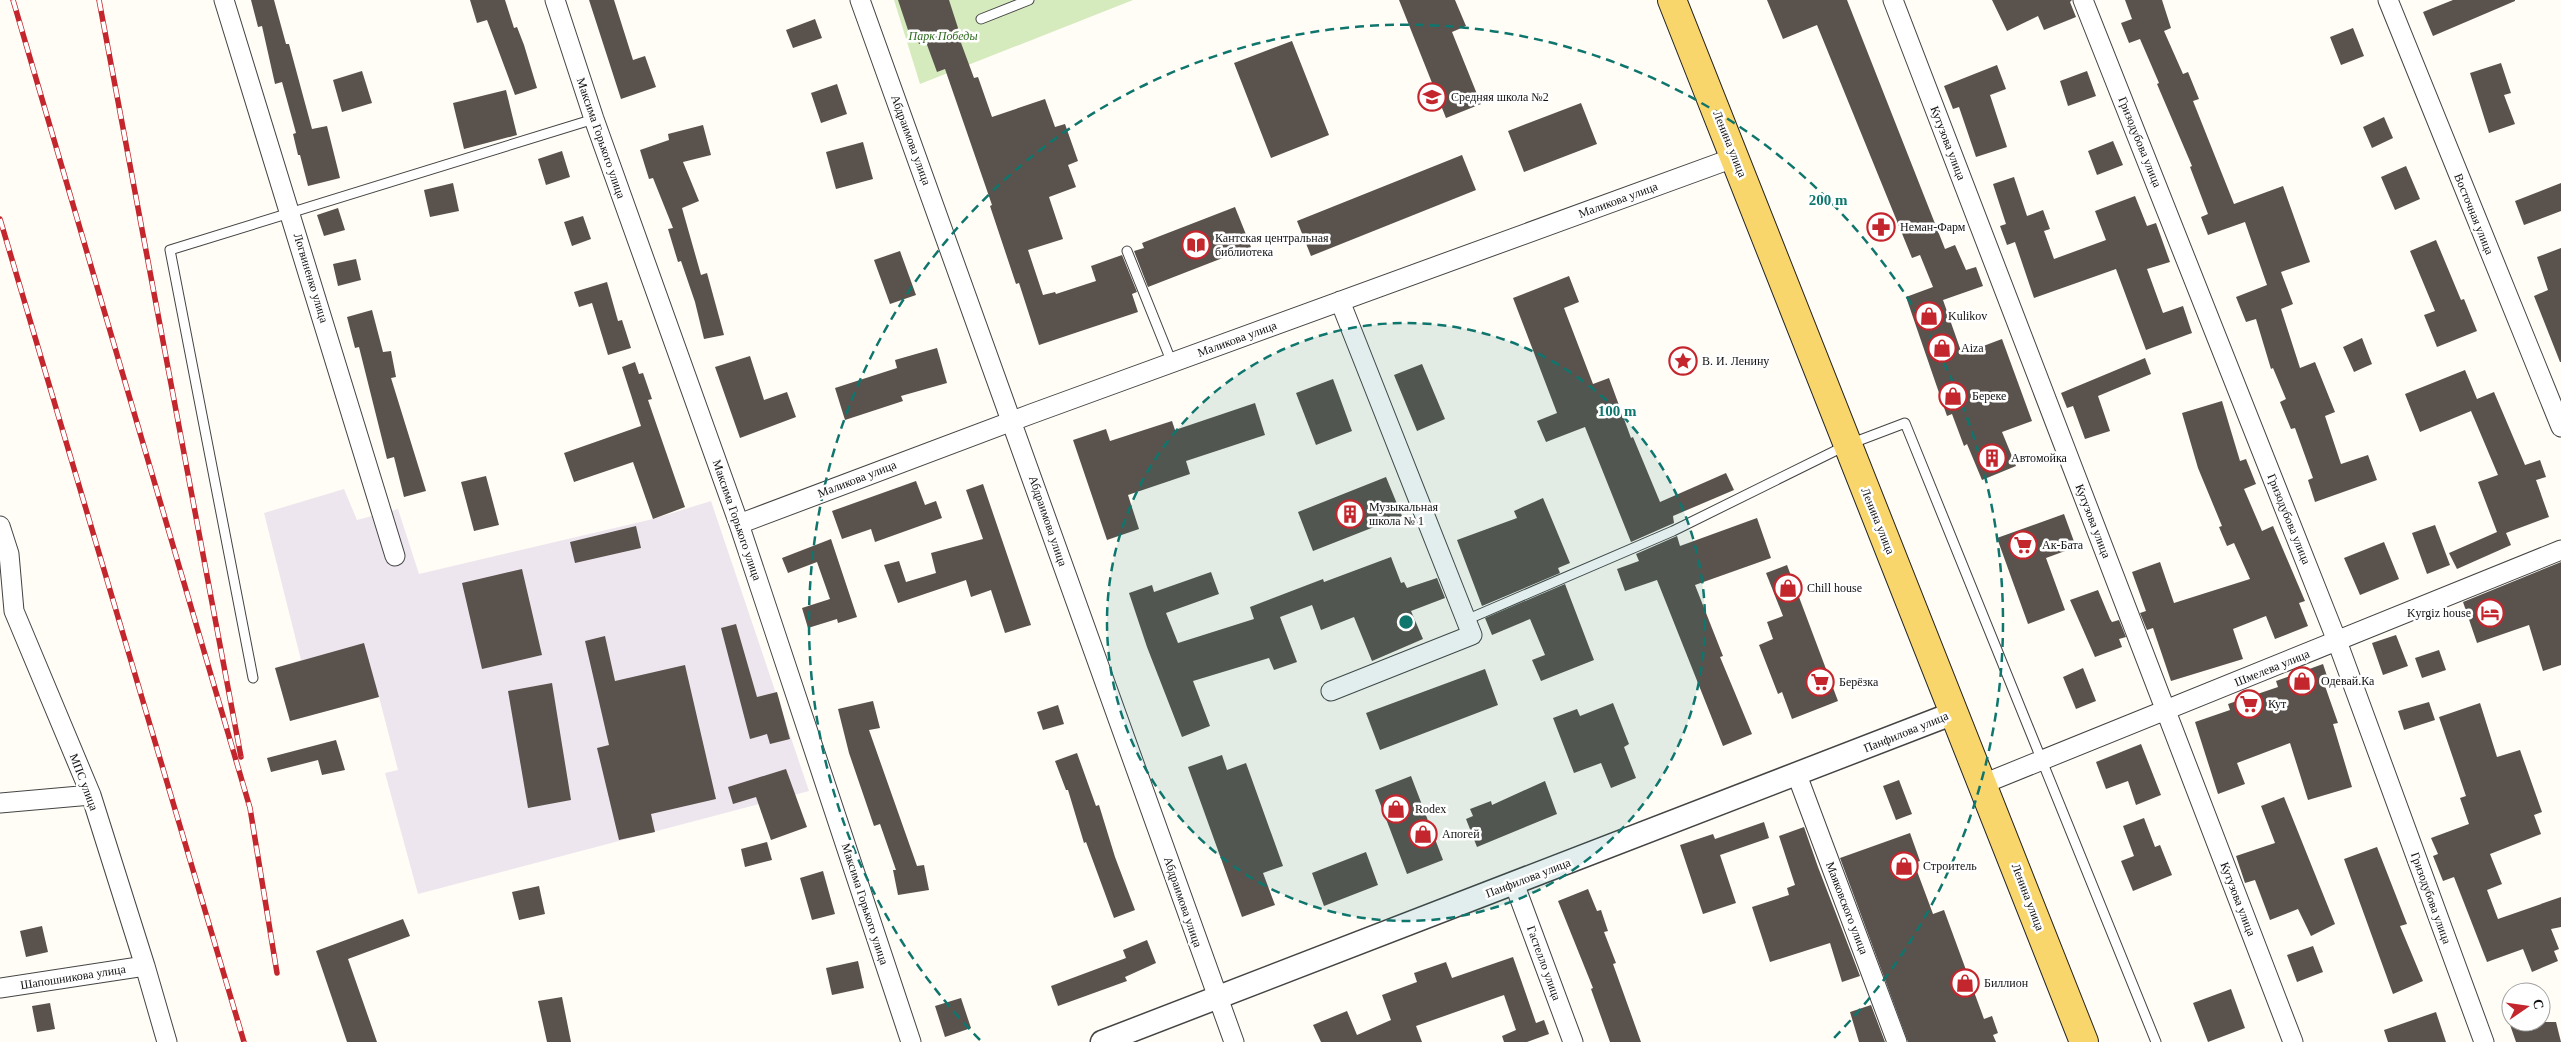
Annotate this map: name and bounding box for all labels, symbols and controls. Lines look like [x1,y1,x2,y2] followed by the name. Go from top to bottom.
[907,29,978,43] park label: Парк Победы
[574,76,629,201] street label: Максима Горького улица
[1417,82,1447,112] school or university icon: Средняя школа №2
[1451,90,1549,104] place label: Средняя школа №2
[888,93,934,188] street label: Абдраимова улица
[2115,95,2165,190] street label: Гризодубова улица
[1927,104,1969,183] street label: Кутузова улица
[1710,109,1750,180] street label: Ленина улица
[2451,171,2497,257] street label: Восточная улица
[1577,179,1660,221] street label: Маликова улица
[1809,192,1848,208] text: 200 m
[1866,212,1896,242] pharmacy icon: Неман-Фарм
[1900,220,1966,234] place label: Неман-Фарм
[1181,230,1211,260] library icon: Кантская центральная библиотека
[1215,231,1329,259] place label: Кантская центральная библиотека
[291,232,331,325] street label: Логвиненко улица
[1914,301,1944,331] shop icon: Kulikov
[1948,309,1987,323] place label: Kulikov
[1196,318,1279,360] street label: Маликова улица
[1927,333,1957,363] shop icon: Aiza
[1961,341,1984,355] place label: Aiza
[1668,346,1698,376] place icon: В. И. Ленину
[1702,354,1769,368] place label: В. И. Ленину
[1938,381,1968,411] shop icon: Береке
[1972,389,2006,403] place label: Береке
[1598,403,1637,419] text: 100 m
[1977,443,2007,473] building icon: Автомойка
[2011,451,2068,465] place label: Автомойка
[816,457,899,500] street label: Маликова улица
[710,458,765,583] street label: Максима Горького улица
[2264,472,2314,567] street label: Гризодубова улица
[1026,474,1070,569] street label: Абдраимова улица
[2072,482,2114,561] street label: Кутузова улица
[1858,486,1898,557] street label: Ленина улица
[1335,499,1365,529] building icon: Музыкальная школа № 1
[1369,500,1438,528] place label: Музыкальная школа № 1
[2008,530,2038,560] supermarket icon: Ак-Бата
[2042,538,2084,552] place label: Ак-Бата
[1773,573,1803,603] shop icon: Chill house
[1807,581,1862,595] place label: Chill house
[2475,598,2505,628] hotel icon: Kyrgiz house
[2407,606,2471,620] place label: Kyrgiz house
[1397,613,1415,631] centre of rings
[2232,646,2312,689] street label: Шмелева улица
[2287,666,2317,696] shop icon: Одевай.Ка
[1805,667,1835,697] supermarket icon: Берёзка
[2321,674,2375,688] place label: Одевай.Ка
[1839,675,1879,689] place label: Берёзка
[2234,689,2264,719] supermarket icon: Кут
[2268,697,2287,711] place label: Кут
[1862,708,1951,755] street label: Панфилова улица
[67,751,102,813] street label: МПС улица
[1381,794,1411,824] shop icon: Rodex
[1415,802,1446,816] place label: Rodex
[1408,819,1438,849] shop icon: Апогей
[1442,827,1480,841] place label: Апогей
[839,841,891,967] street label: Максима Горького улица
[2408,850,2454,946] street label: Гризодубова улица
[1889,851,1919,881] shop icon: Строитель
[1161,855,1205,950] street label: Абдраимова улица
[1483,855,1573,901] street label: Панфилова улица
[1923,859,1977,873] place label: Строитель
[1823,860,1871,957] street label: Маяковского улица
[2217,860,2259,939] street label: Кутузова улица
[2009,862,2047,933] street label: Ленина улица
[1524,924,1564,1003] street label: Гастелло улица
[19,962,127,992] street label: Шапошникова улица
[1950,968,1980,998] shop icon: Биллион
[1984,976,2029,990] place label: Биллион
[2501,982,2551,1032] north arrow
[2530,998,2547,1011] text: С

